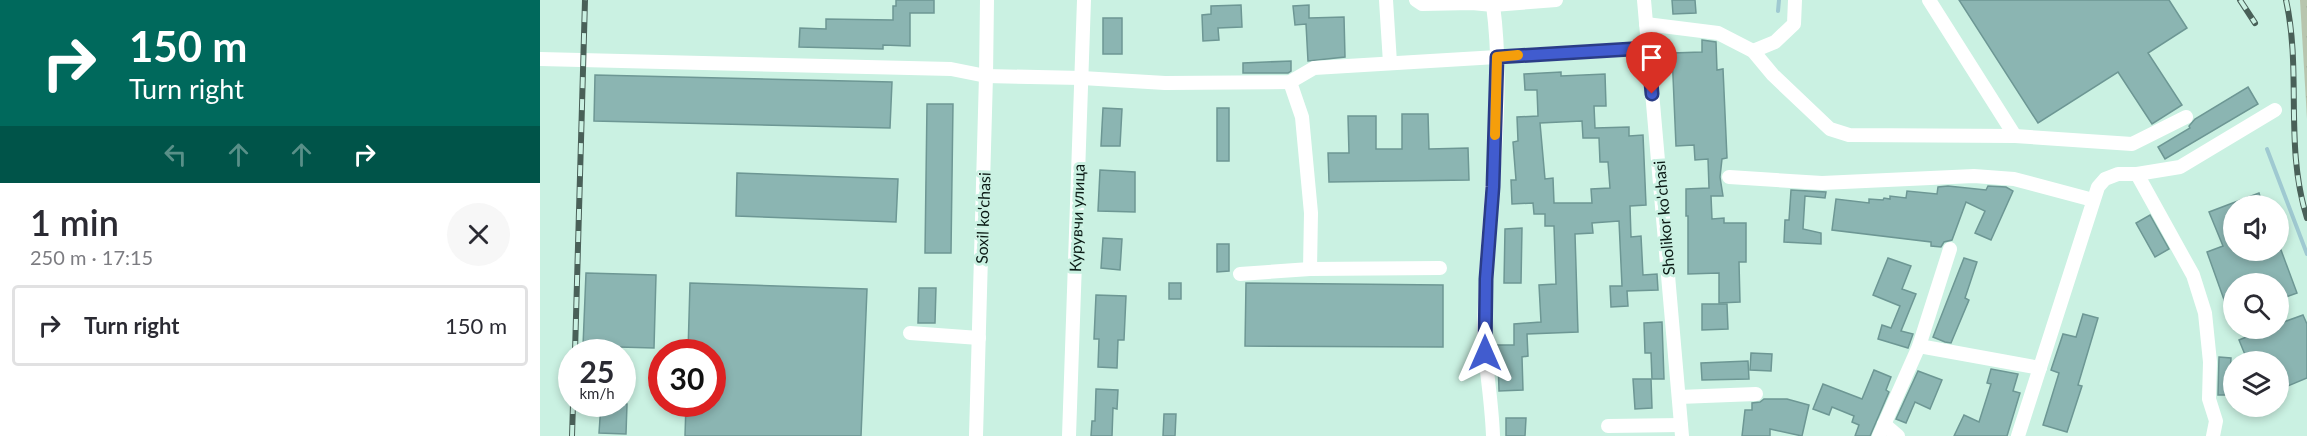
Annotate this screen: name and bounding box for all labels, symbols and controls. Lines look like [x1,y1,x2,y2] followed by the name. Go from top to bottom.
[129,21,247,71] text: 150 m
[30,24,108,102] icon: right
[1626,32,1677,94] pin
[1635,41,1668,74] icon: arrive
[129,72,244,105] text: Turn right
[159,138,192,171] icon: left
[222,138,255,171] icon: ahead
[285,138,318,171] icon: ahead
[348,138,381,171] icon: right
[1649,160,1678,276] street label: Sholikor ko'chasi
[1065,164,1088,272] street label: Курувчи улица
[971,172,994,264] street label: Soxil ko'chasi
[2223,195,2289,417] map controls
[2223,195,2289,261] button: sound
[30,200,119,244] text: 1 min
[447,203,510,266] button: close
[30,245,153,269] text: 250 m · 17:15
[2223,273,2289,339] button: search
[33,309,66,342] icon: right
[84,312,179,339] text: Turn right
[445,312,507,339] text: 150 m
[1453,321,1517,385] position arrow
[648,339,726,417] speed limit sign: 30
[2223,351,2289,417] button: layers
[580,353,614,389] text: 25
[579,384,615,402] text: km/h

